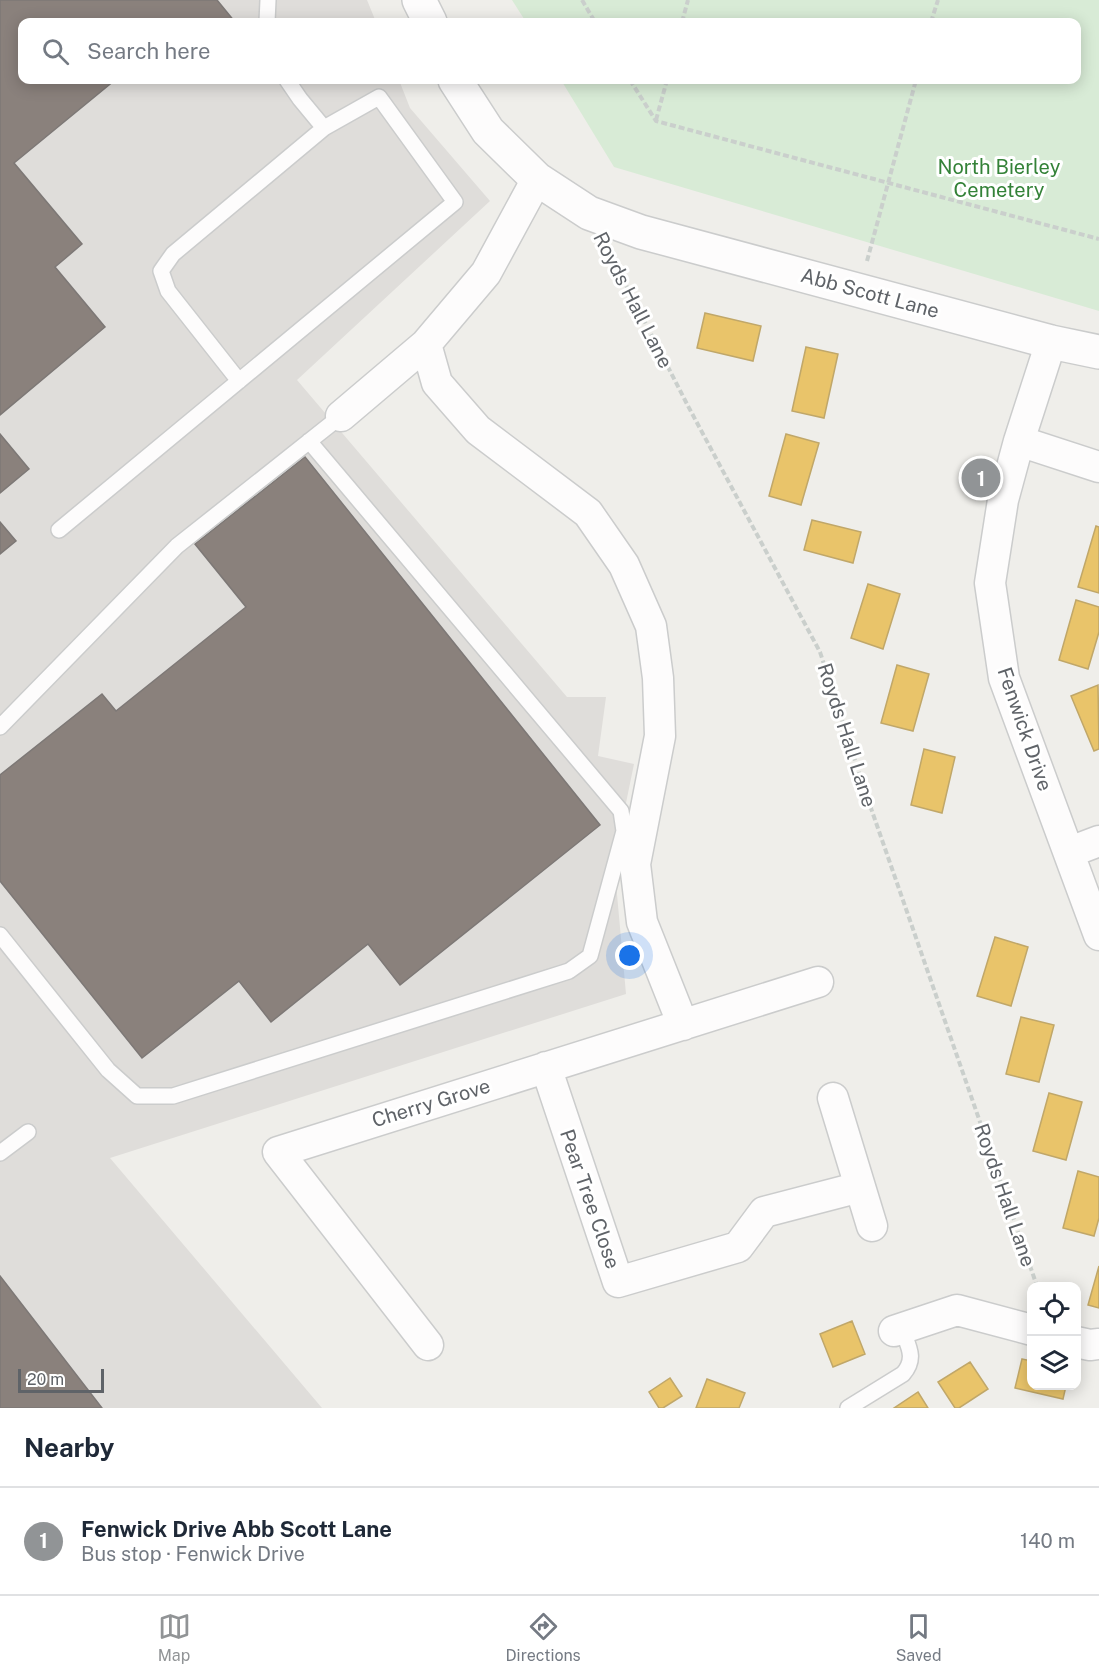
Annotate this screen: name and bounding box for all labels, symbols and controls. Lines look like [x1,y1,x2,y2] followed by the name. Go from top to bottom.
[18,18,1081,84] search box
[39,35,72,68] icon: search
[87,38,211,64] text: Search here
[938,155,1061,202] park label: North Bierley Cemetery
[588,228,678,372] street label: Royds Hall Lane
[798,263,942,323] street label: Abb Scott Lane
[962,456,1000,500] pin: 1
[812,660,882,810] street label: Royds Hall Lane
[993,664,1057,794] street label: Fenwick Drive
[615,941,644,970] your location
[369,1074,493,1132] street label: Cherry Grove
[969,1120,1041,1270] street label: Royds Hall Lane
[555,1126,625,1272] street label: Pear Tree Close
[1027,1282,1081,1390] map controls
[1027,1282,1081,1336] button: locate
[1027,1336,1081,1390] button: layers
[18,1366,104,1394] scale bar
[27,1370,64,1389] text: 20 m
[24,1432,114,1463] text: Nearby
[81,1516,392,1542] text: Fenwick Drive Abb Scott Lane
[39,1529,48,1553] text: 1
[1020,1529,1075,1553] text: 140 m
[81,1542,305,1566] text: Bus stop · Fenwick Drive
[158,1610,191,1665] tab: Map
[506,1610,581,1665] tab: Directions
[896,1610,941,1665] tab: Saved

